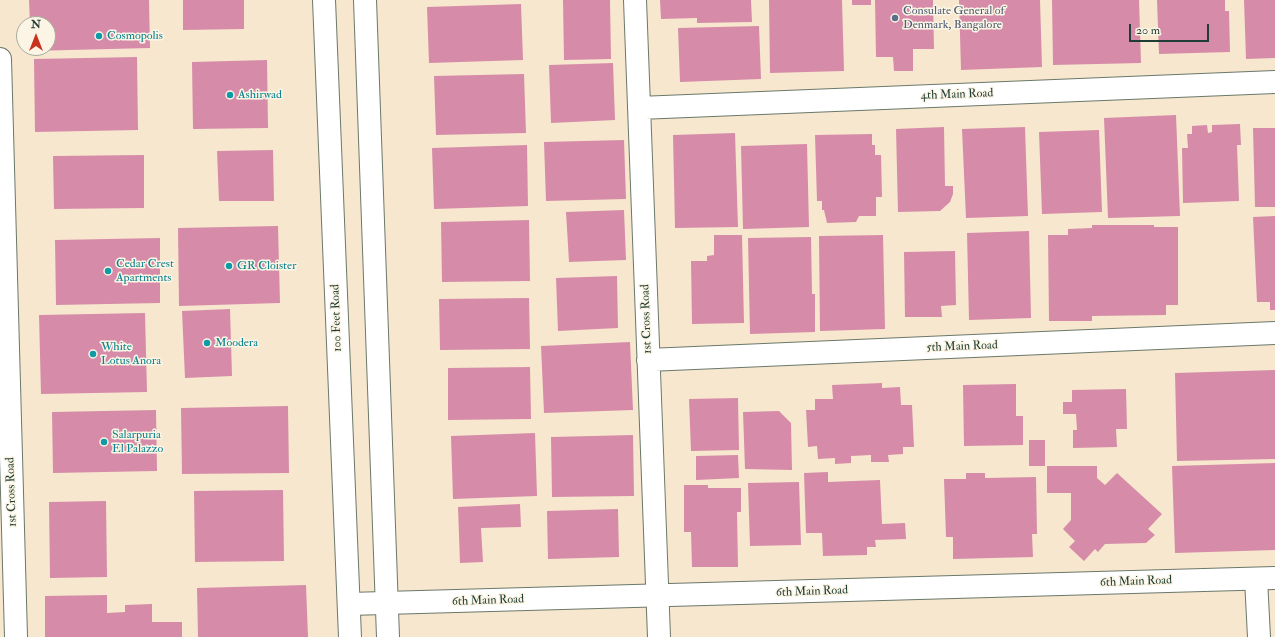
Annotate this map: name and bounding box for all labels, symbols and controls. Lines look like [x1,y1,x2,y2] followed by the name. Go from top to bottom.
[903,4,1004,32] place label: Consulate General of Denmark, Bangalore
[890,13,900,23] marker: Consulate General of Denmark, Bangalore
[16,16,56,56] north arrow
[1131,16,1211,42] scale bar
[31,18,41,31] text: N
[1136,23,1160,38] text: 20 m
[107,29,163,43] place label: Cosmopolis
[94,31,104,41] marker: Cosmopolis
[920,87,994,103] street label: 4th Main Road
[238,88,282,102] place label: Ashirwad
[225,90,235,100] marker: Ashirwad
[116,257,174,285] place label: Cedar Crest Apartments
[237,259,296,273] place label: GR Cloister
[224,261,234,271] marker: GR Cloister
[103,266,113,276] marker: Cedar Crest Apartments
[329,284,345,352] street label: 100 Feet Road
[639,284,655,354] street label: 1st Cross Road
[215,336,258,350] place label: Moodera
[202,338,212,348] marker: Moodera
[926,339,998,355] street label: 5th Main Road
[101,340,161,368] place label: White Lotus Anora
[88,349,98,359] marker: White Lotus Anora
[112,428,163,456] place label: Salarpuria El Palazzo
[99,437,109,447] marker: Salarpuria El Palazzo
[4,457,20,527] street label: 1st Cross Road
[1100,574,1172,590] street label: 6th Main Road
[776,584,848,600] street label: 6th Main Road
[452,593,524,609] street label: 6th Main Road

